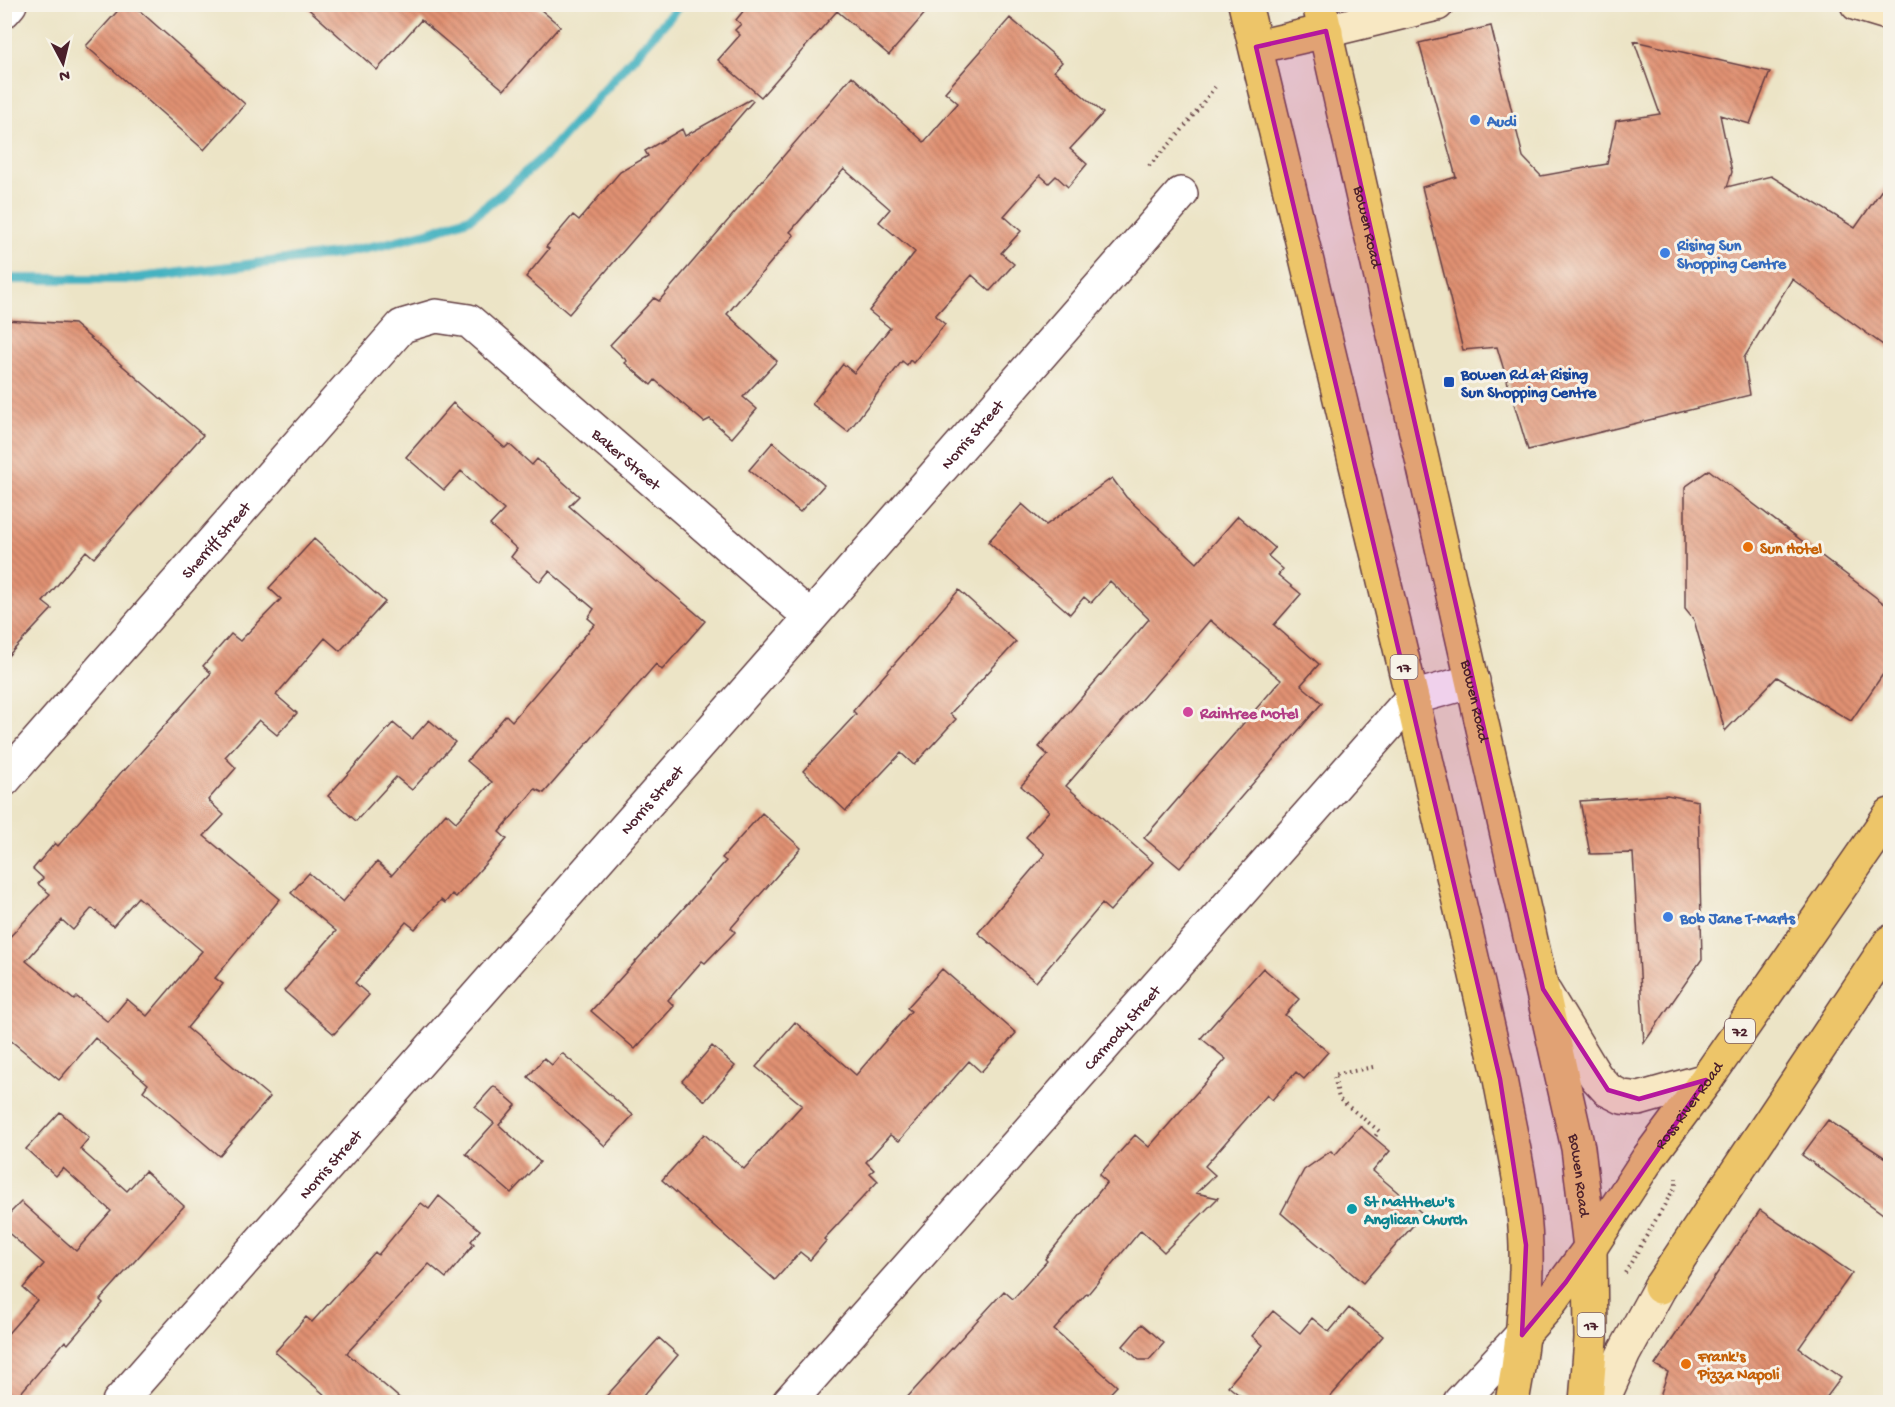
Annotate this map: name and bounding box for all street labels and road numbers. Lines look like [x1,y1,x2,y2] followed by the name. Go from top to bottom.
[1347,183,1385,272] street label: Bowen Road
[939,396,1010,475] street label: Norris Street
[586,425,664,497] street label: Baker Street
[179,498,257,584] street label: Sherriff Street
[1390,655,1418,679] road number: 17
[1455,657,1492,746] street label: Bowen Road
[618,762,690,840] street label: Norris Street
[1081,982,1167,1075] street label: Carmody Street
[1725,1019,1755,1043] road number: 72
[1652,1058,1730,1154] street label: Ross River Road
[296,1126,369,1204] street label: Norris Street
[1562,1131,1592,1219] street label: Bowen Road
[1578,1313,1604,1337] road number: 17

